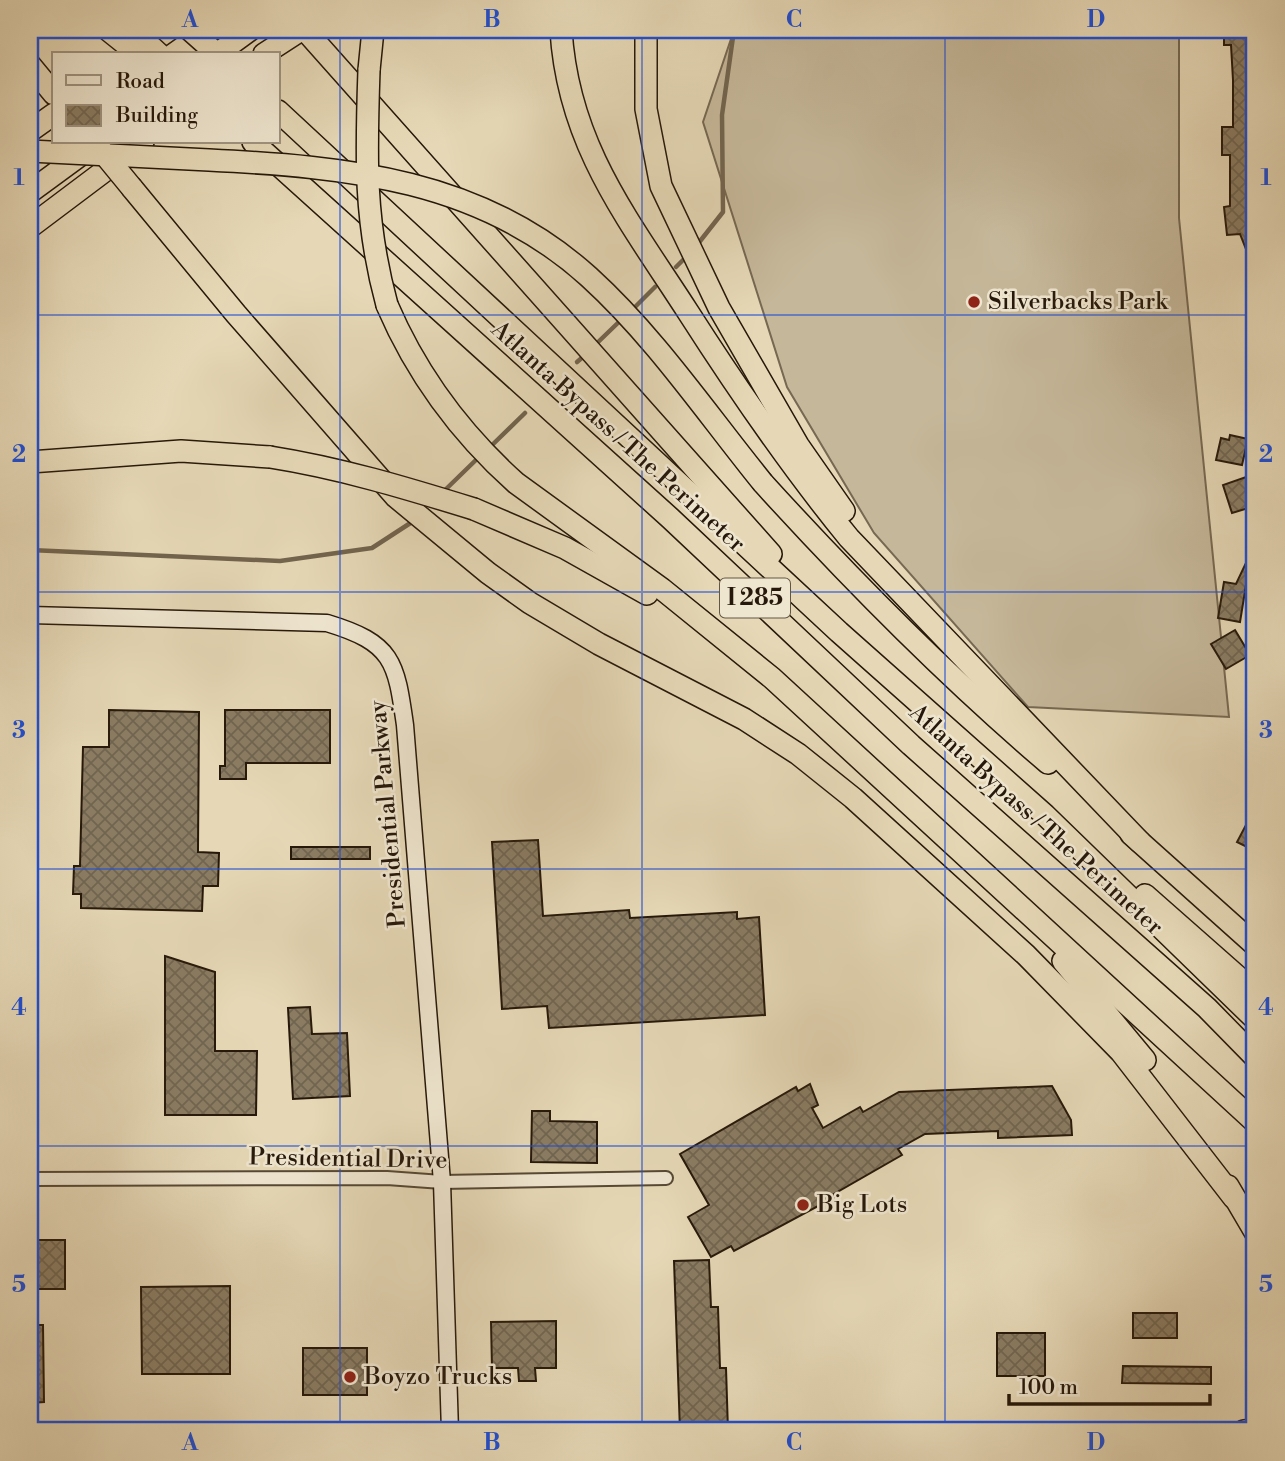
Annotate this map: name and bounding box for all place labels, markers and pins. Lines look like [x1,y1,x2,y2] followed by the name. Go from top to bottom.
[988,287,1169,317] place label: Silverbacks Park
[966,294,982,310] marker: Silverbacks Park
[816,1190,907,1220] place label: Big Lots
[795,1197,811,1213] marker: Big Lots
[363,1362,512,1392] place label: Boyzo Trucks
[342,1369,358,1385] marker: Boyzo Trucks

